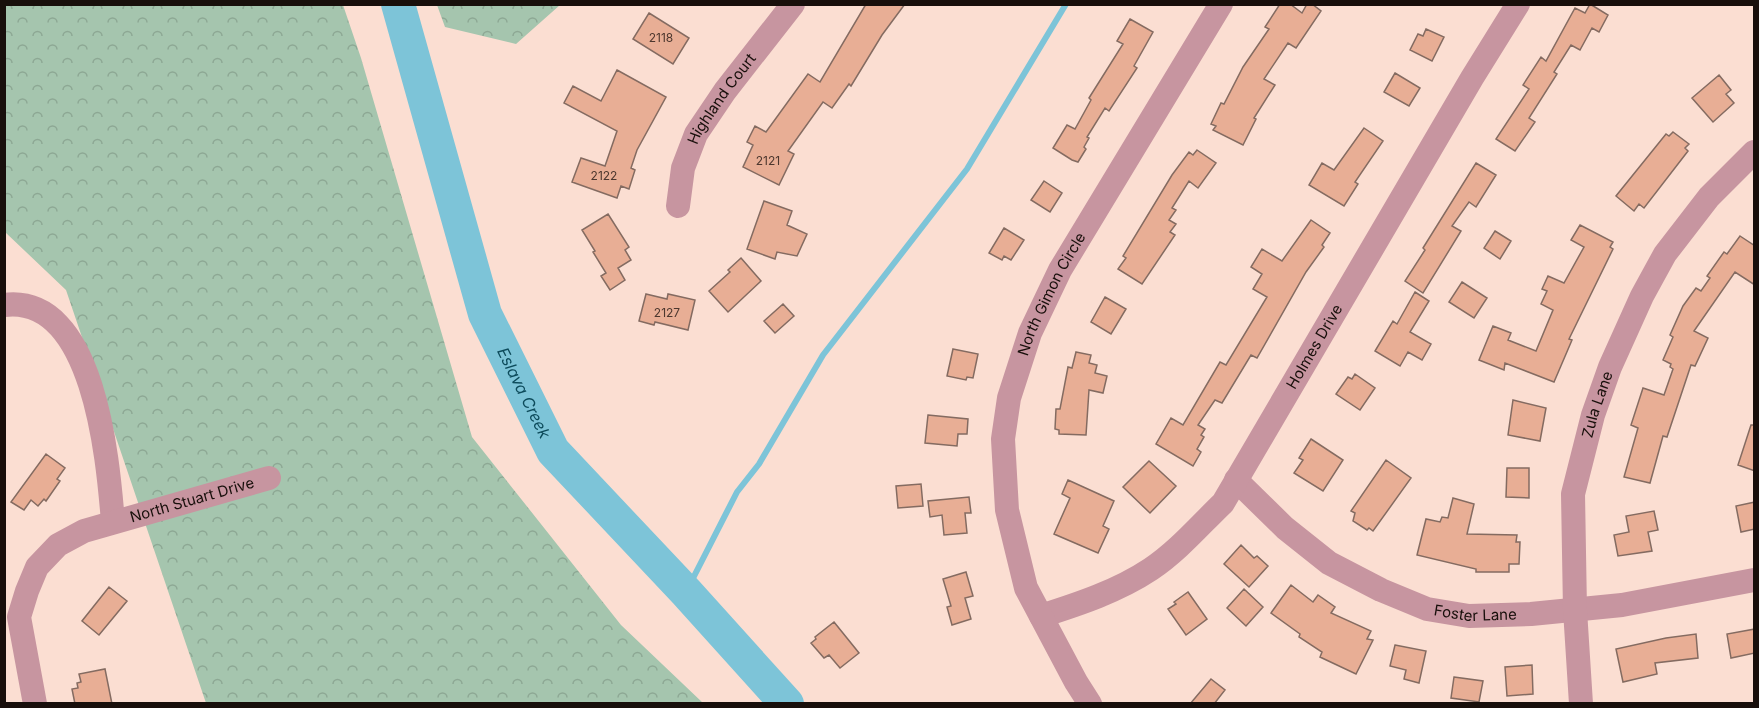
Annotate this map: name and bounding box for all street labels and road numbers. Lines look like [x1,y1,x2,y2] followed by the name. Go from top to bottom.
[683,49,760,147] street label: Highland Court
[1013,229,1090,358] street label: North Gimon Circle
[1282,301,1346,392] street label: Holmes Drive
[1578,368,1617,440] street label: Zula Lane
[128,473,256,526] street label: North Stuart Drive
[1433,600,1517,625] street label: Foster Lane

